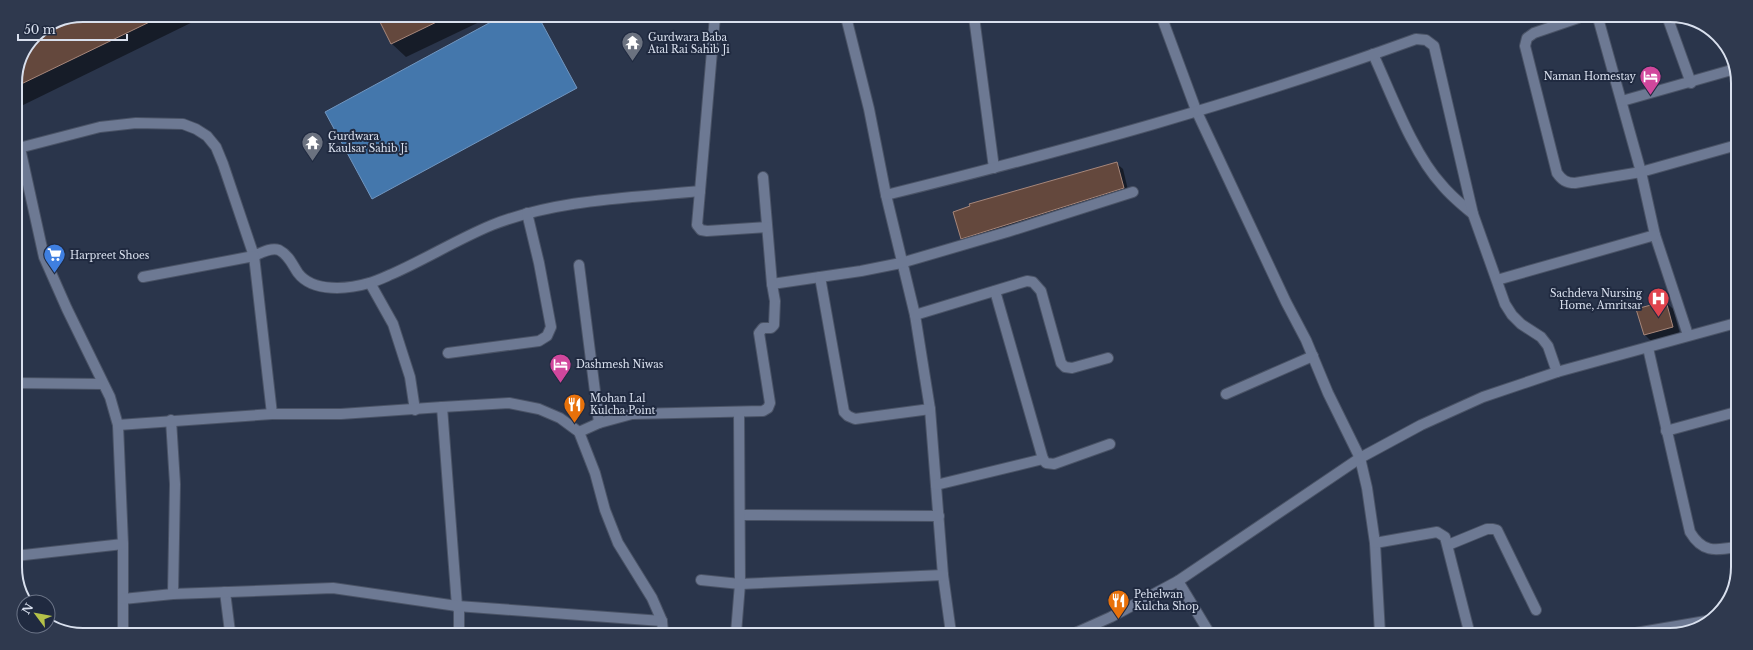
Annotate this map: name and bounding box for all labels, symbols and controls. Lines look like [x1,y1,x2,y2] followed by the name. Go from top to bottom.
[18,16,127,42] scale bar
[24,22,56,37] text: 50 m
[620,30,646,63] temple icon: Gurdwara Baba Atal Rai Sahib Ji
[647,31,730,56] place label: Gurdwara Baba Atal Rai Sahib Ji
[1638,63,1664,96] hotel icon: Naman Homestay
[1544,70,1637,83] place label: Naman Homestay
[300,129,326,162] temple icon: Gurdwara Kaulsar Sahib Ji
[328,130,408,155] place label: Gurdwara Kaulsar Sahib Ji
[42,242,68,275] supermarket icon: Harpreet Shoes
[70,249,150,262] place label: Harpreet Shoes
[1645,286,1671,319] hospital icon: Sachdeva Nursing Home, Amritsar
[1550,287,1643,312] place label: Sachdeva Nursing Home, Amritsar
[547,351,573,384] hotel icon: Dashmesh Niwas
[576,358,664,371] place label: Dashmesh Niwas
[562,391,588,424] restaurant icon: Mohan Lal Kulcha Point
[590,392,656,417] place label: Mohan Lal Kulcha Point
[1106,587,1132,620] restaurant icon: Pehelwan Kulcha Shop
[1134,588,1199,613] place label: Pehelwan Kulcha Shop
[16,594,56,634] north arrow
[19,600,37,617] text: N

